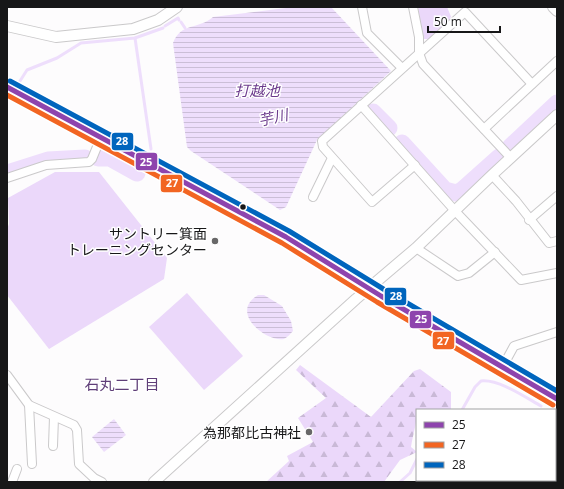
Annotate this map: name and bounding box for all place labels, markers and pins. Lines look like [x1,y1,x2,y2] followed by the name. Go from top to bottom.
[238,202,248,212] unlabelled marker
[67,224,207,259] place label: サントリー箕面 トレーニングセンター
[210,236,220,246] marker: サントリー箕面 トレーニングセンター
[203,423,301,442] place label: 為那都比古神社
[304,427,314,437] marker: 為那都比古神社

